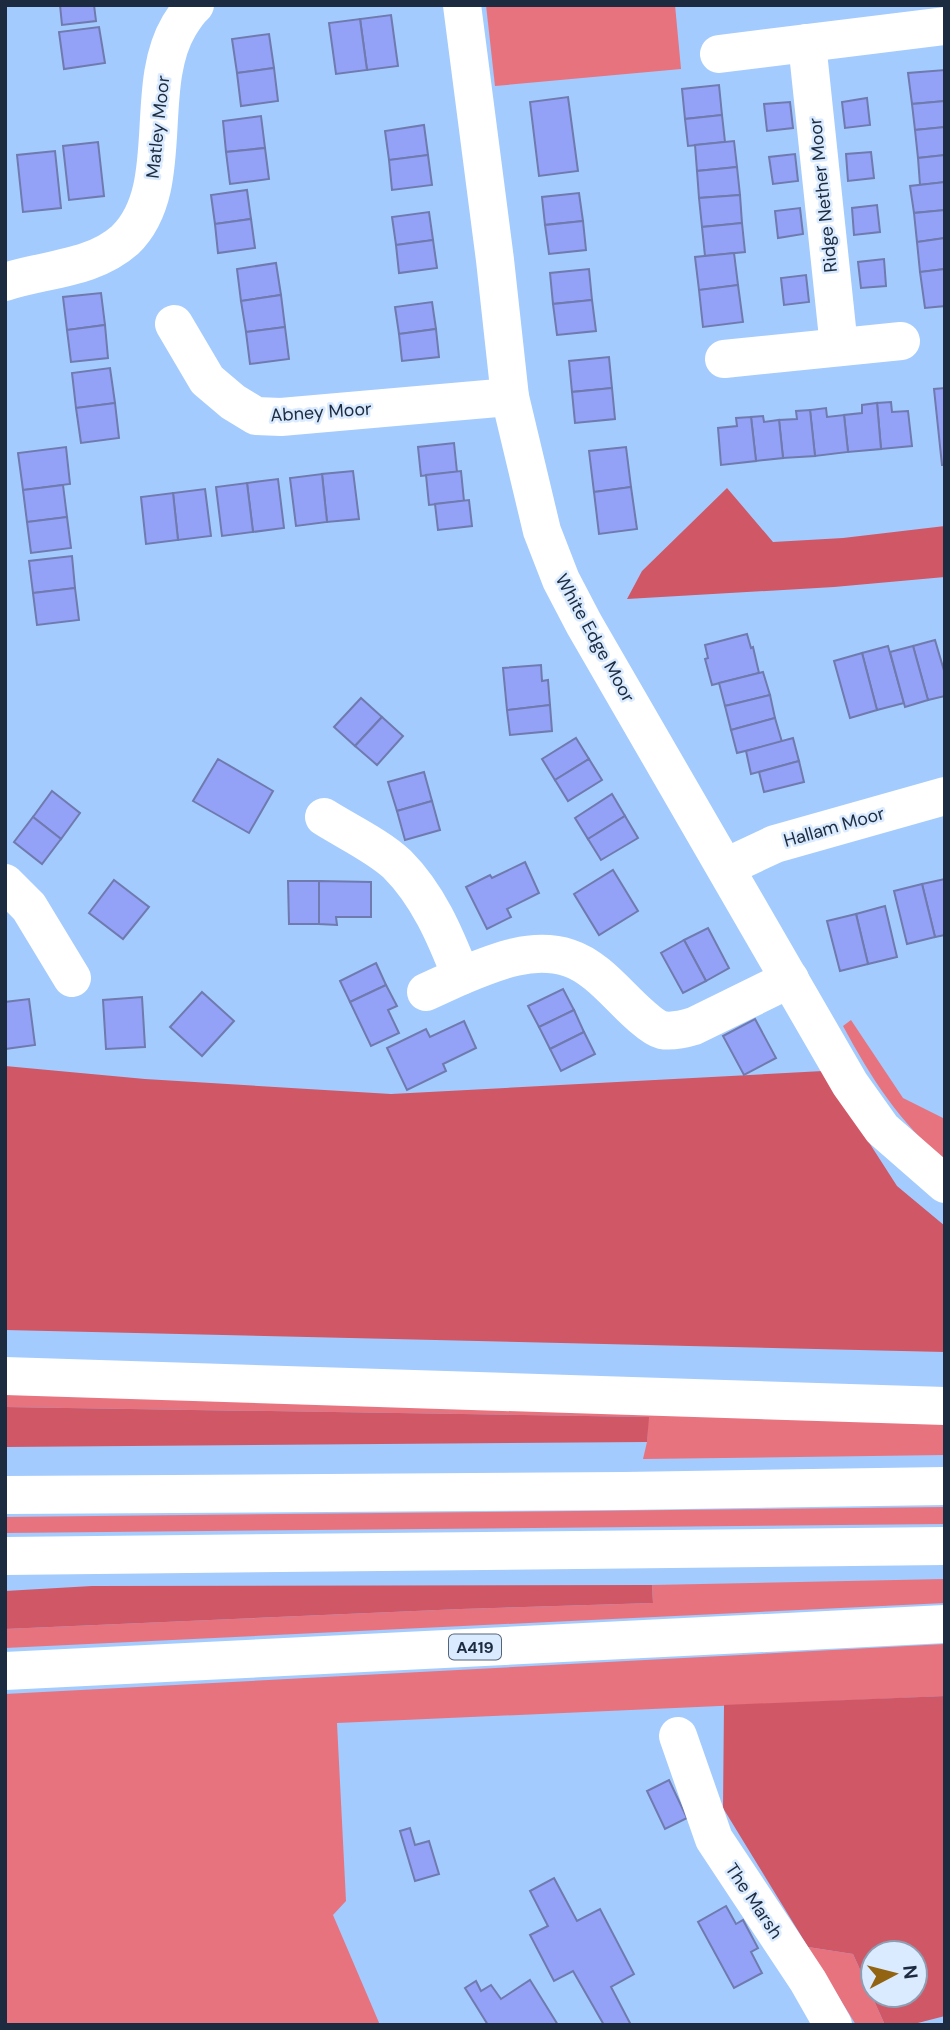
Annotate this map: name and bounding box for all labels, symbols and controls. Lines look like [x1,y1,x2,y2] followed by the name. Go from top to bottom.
[141,74,175,180] street label: Matley Moor
[803,116,843,274] street label: Ridge Nether Moor
[270,396,373,428] street label: Abney Moor
[550,570,640,707] street label: White Edge Moor
[781,801,888,853] street label: Hallam Moor
[449,1634,501,1660] road number: A419
[720,1858,788,1944] street label: The Marsh
[859,1939,929,2009] north arrow
[897,1964,924,1980] text: N

